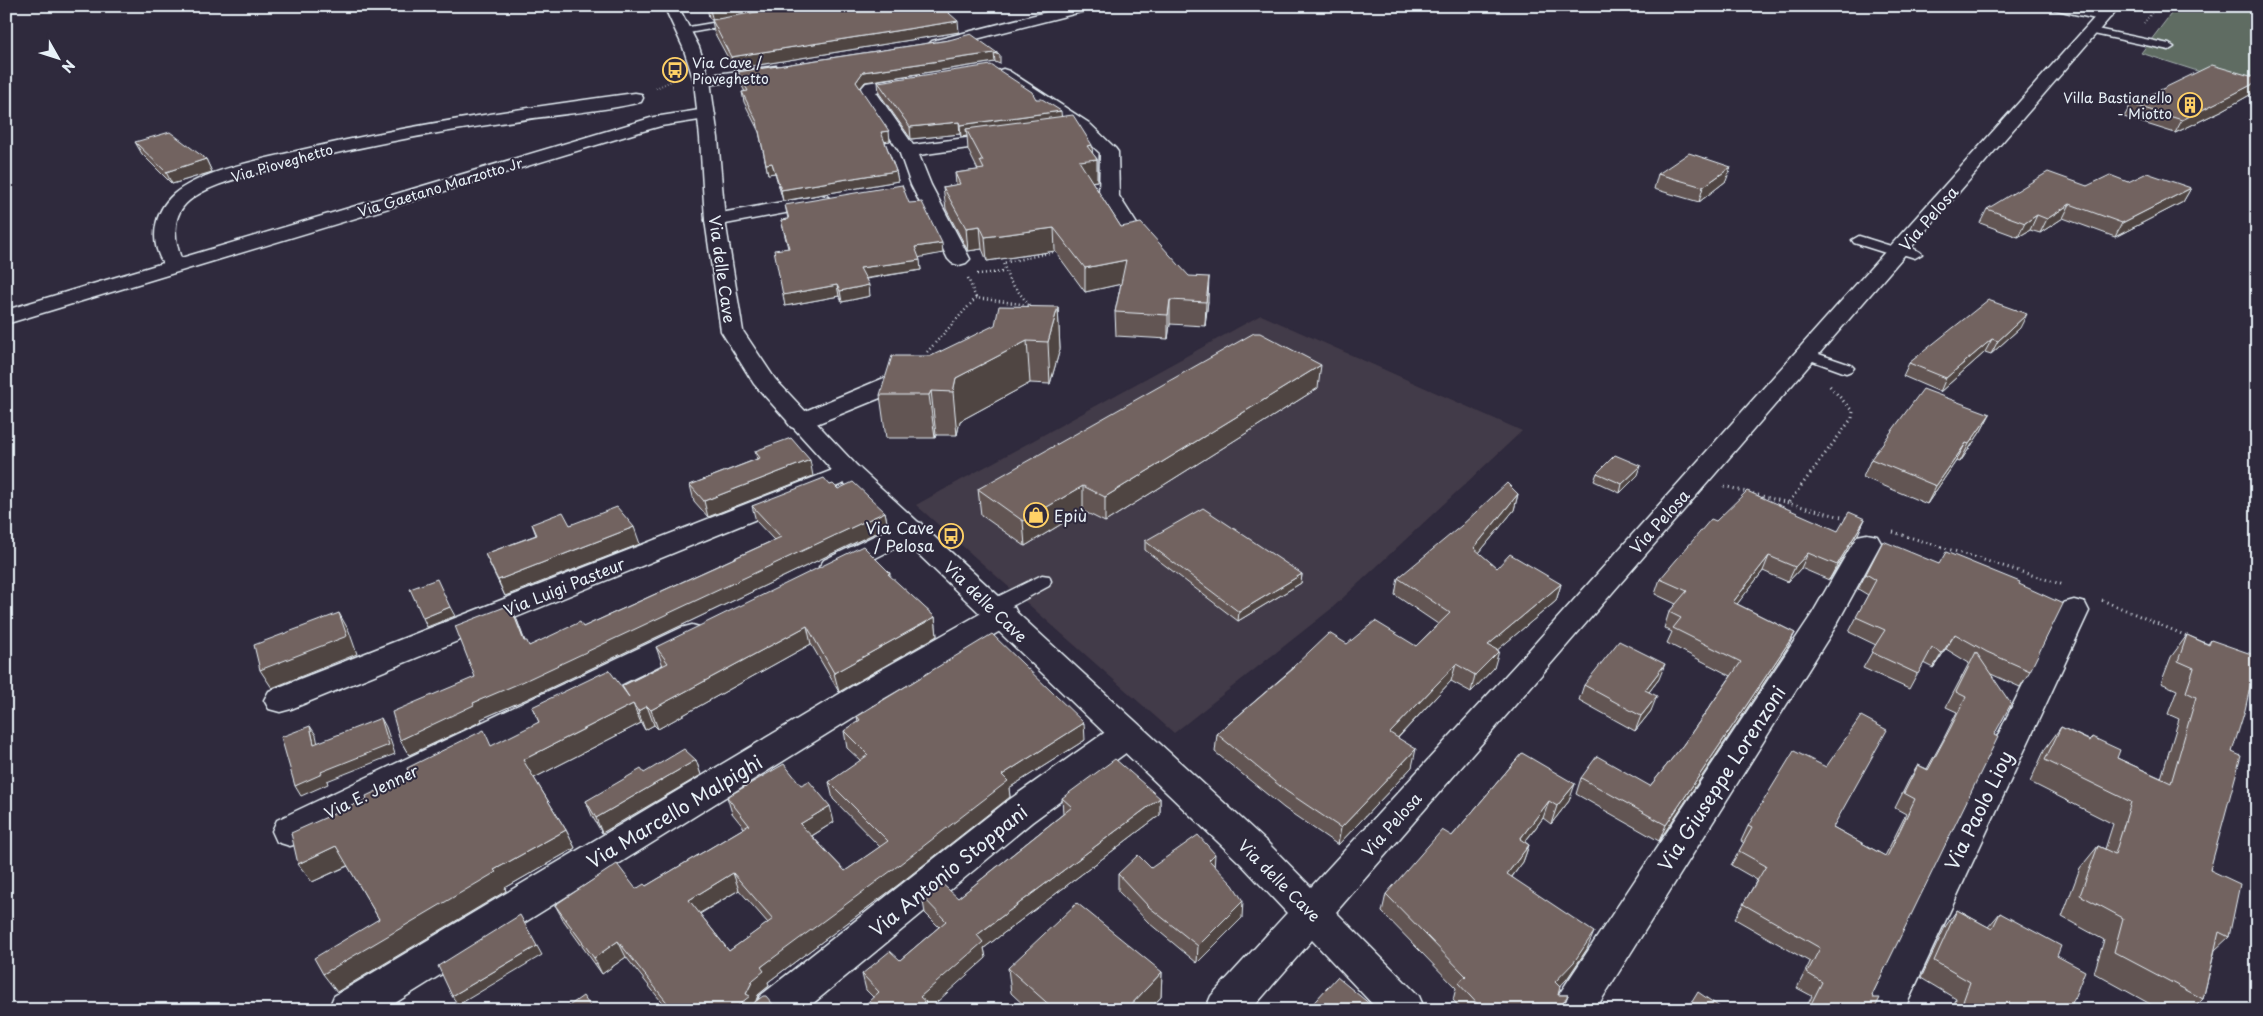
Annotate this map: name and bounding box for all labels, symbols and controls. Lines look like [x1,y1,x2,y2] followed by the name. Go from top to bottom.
[32,32,82,82] north arrow
[692,52,769,89] place label: Via Cave / Pioveghetto
[57,56,80,77] text: N
[662,57,688,83] bus stop icon: Via Cave / Pioveghetto
[2063,87,2172,124] place label: Villa Bastianello - Miotto
[2177,92,2203,118] building icon: Villa Bastianello - Miotto
[229,138,336,188] street label: Via Pioveghetto
[355,152,526,222] street label: Via Gaetano Marzotto Jr
[1893,179,1964,256] street label: Via Pelosa
[704,214,742,324] street label: Via delle Cave
[1623,483,1695,559] street label: Via Pelosa
[1023,502,1049,528] shop icon: Epiù
[1054,503,1087,527] place label: Epiù
[865,515,934,557] place label: Via Cave / Pelosa
[938,523,964,549] bus stop icon: Via Cave / Pelosa
[500,551,629,621] street label: Via Luigi Pasteur
[939,555,1033,647] street label: Via delle Cave
[1650,680,1792,876] street label: Via Giuseppe Lorenzoni
[1937,746,2019,874] street label: Via Paolo Lioy
[581,747,767,875] street label: Via Marcello Malpighi
[320,758,423,824] street label: Via E. Jenner
[1355,786,1427,862] street label: Via Pelosa
[863,797,1033,943] street label: Via Antonio Stoppani
[1233,833,1327,927] street label: Via delle Cave

